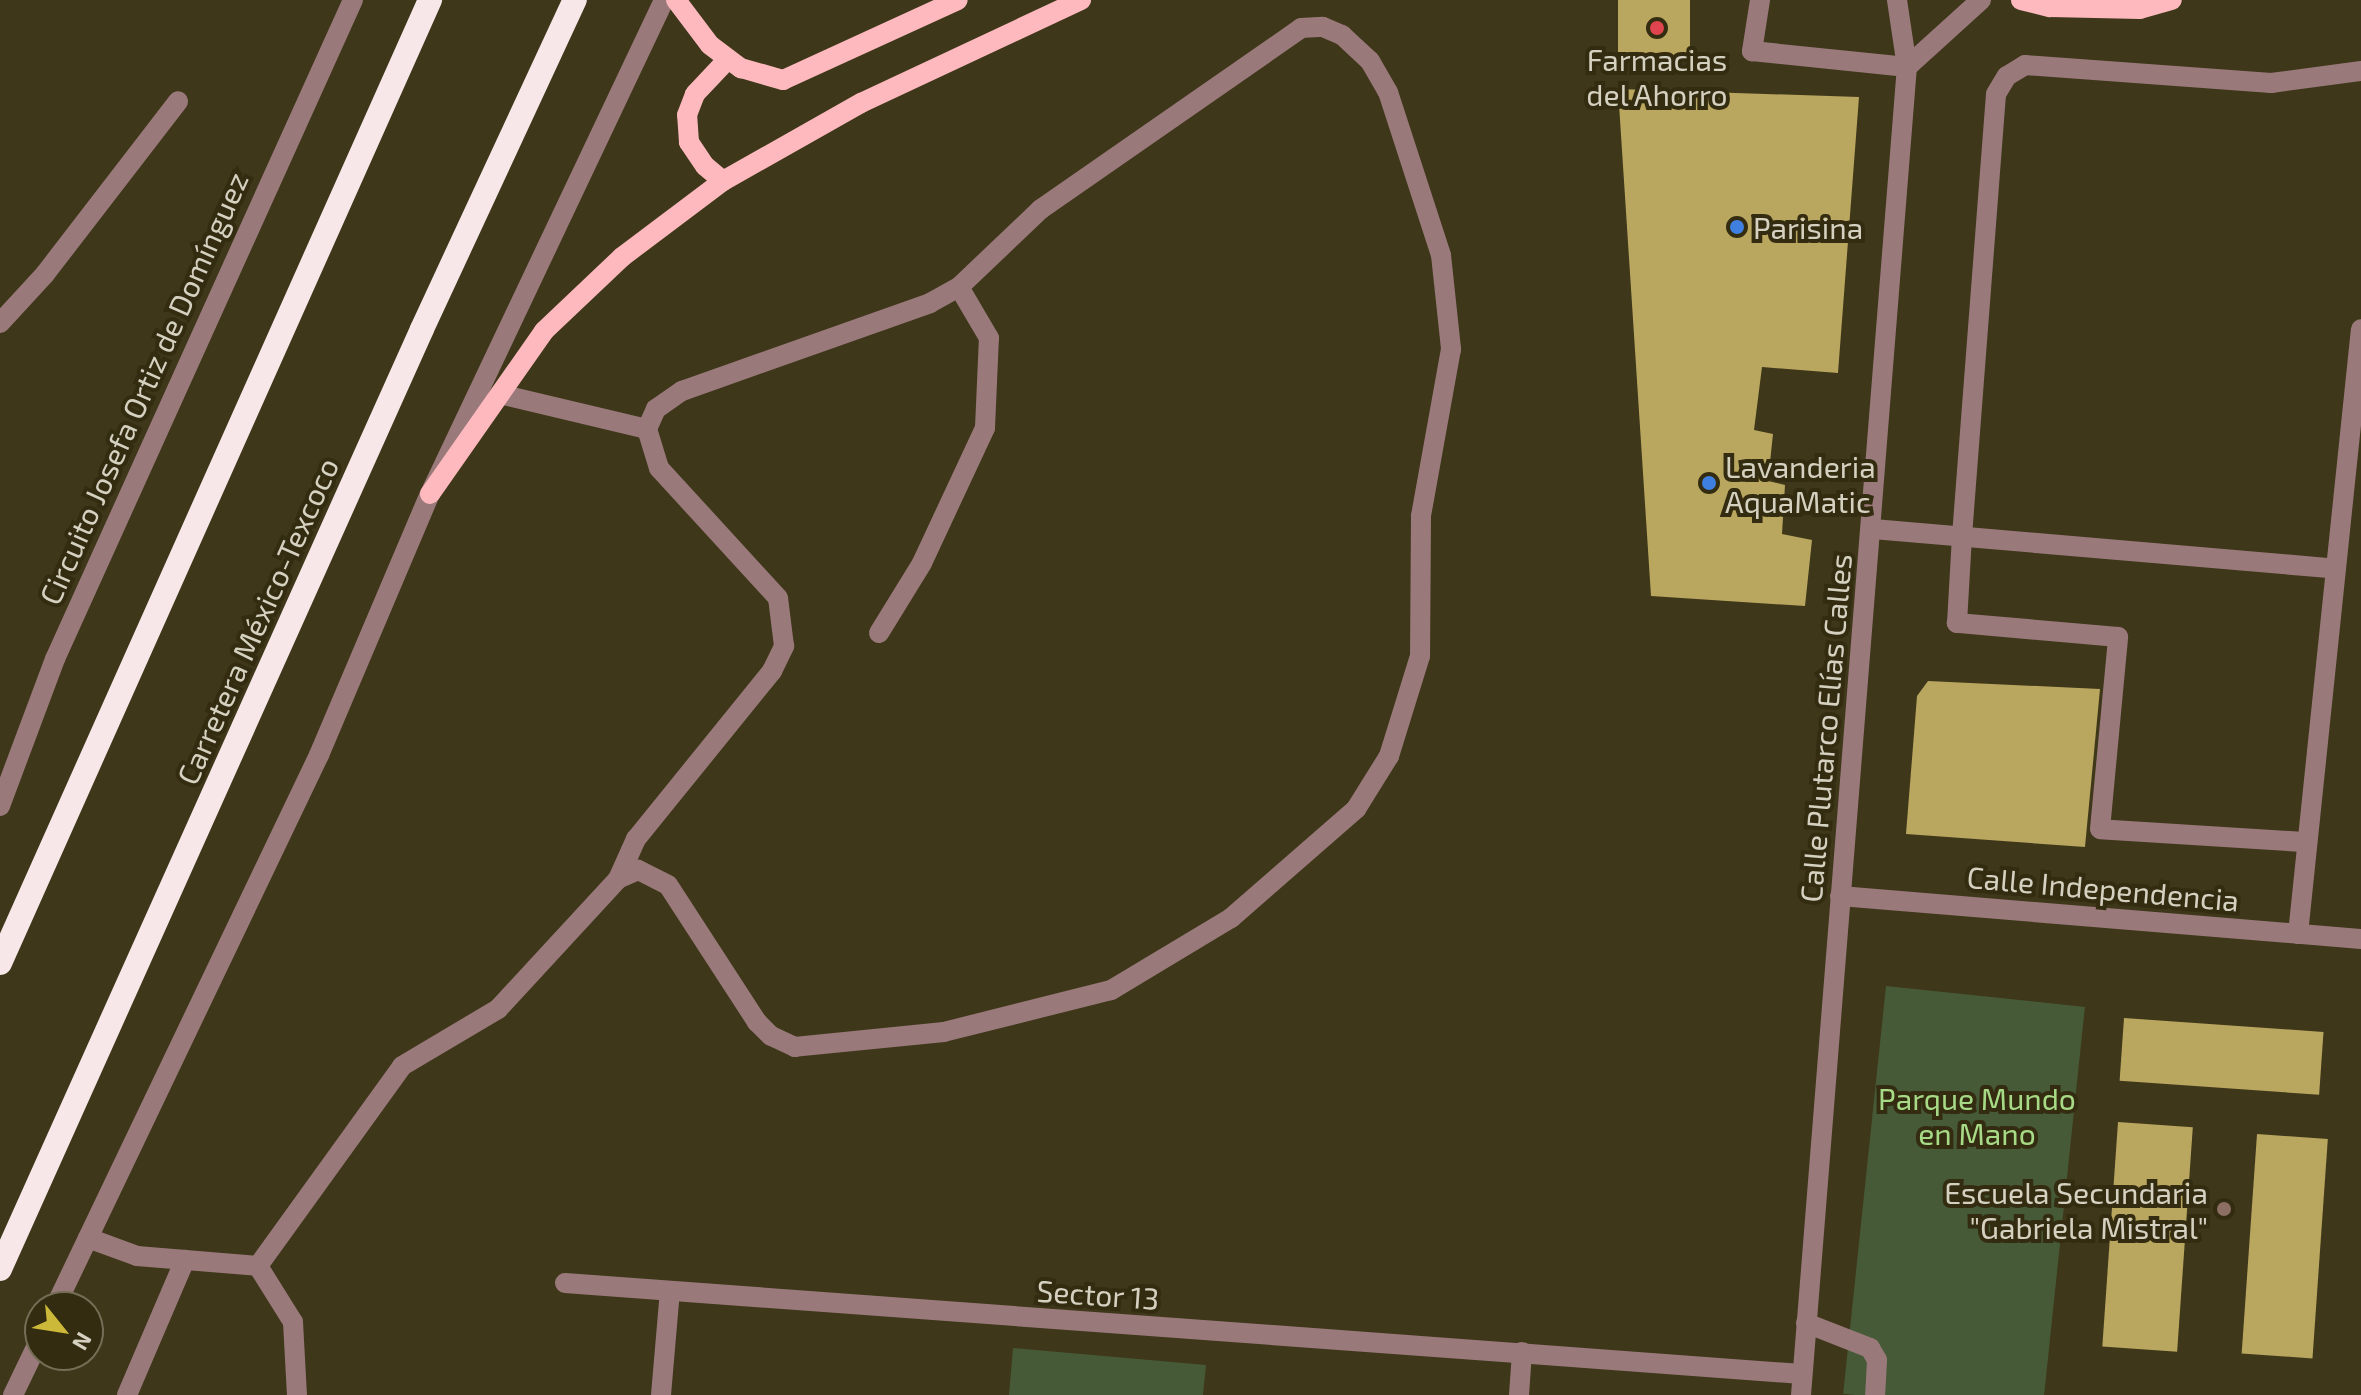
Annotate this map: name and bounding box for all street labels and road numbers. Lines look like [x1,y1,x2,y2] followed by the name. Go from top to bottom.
[31,166,255,610] street label: Circuito Josefa Ortiz de Domínguez
[169,452,345,790] street label: Carretera México-Texcoco
[1792,552,1858,904] street label: Calle Plutarco Elías Calles
[1965,858,2241,918] street label: Calle Independencia
[1035,1272,1161,1316] street label: Sector 13

